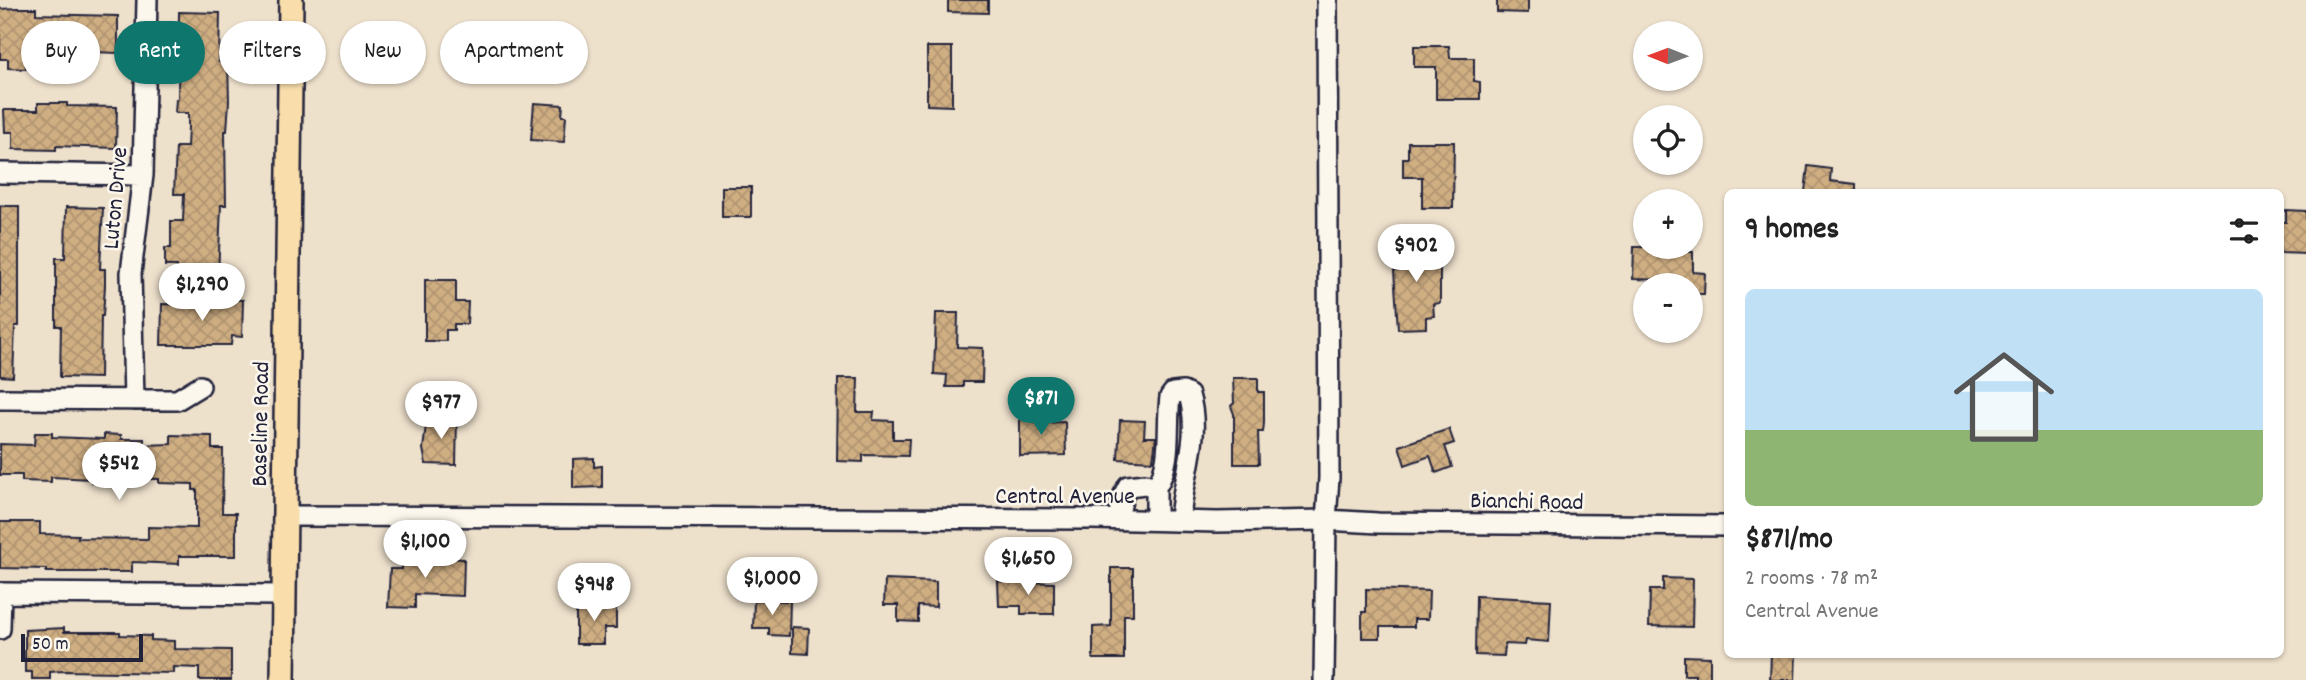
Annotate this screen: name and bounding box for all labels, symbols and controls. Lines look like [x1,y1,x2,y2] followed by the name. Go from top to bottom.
[21,21,100,84] chip: Buy
[114,21,205,84] chip: Rent
[219,21,326,84] chip: Filters
[340,21,426,84] chip: New
[440,21,588,84] chip: Apartment
[1633,21,1703,91] north arrow
[1633,21,1703,343] map controls
[1633,105,1703,175] button: locate
[96,146,138,251] street label: Luton Drive
[1633,189,1703,259] button: +
[1745,210,1839,253] text: 9 homes
[2225,212,2263,250] icon: filters
[1375,224,1457,284] pin: $902
[1394,230,1438,263] text: $902
[145,264,259,323] pin: $1,290
[175,269,229,302] text: $1,290
[1633,273,1703,343] button: −
[1941,334,2067,460] icon: home
[244,361,280,487] street label: Baseline Road
[1000,378,1082,437] pin: $871
[400,382,482,441] pin: $977
[1024,383,1058,416] text: $871
[421,387,461,420] text: $977
[78,442,160,502] pin: $542
[98,448,140,481] text: $542
[995,481,1135,515] street label: Central Avenue
[1470,485,1584,521] street label: Bianchi Road
[368,520,482,580] pin: $1,100
[1745,520,1833,563] text: $871/mo
[399,526,451,559] text: $1,100
[971,538,1085,597] pin: $1,650
[1000,543,1056,576] text: $1,650
[715,558,829,617] pin: $1,000
[743,563,801,596] text: $1,000
[1745,563,1878,596] text: 2 rooms · 78 m²
[553,564,635,623] pin: $948
[574,569,614,602] text: $948
[1745,596,1879,629] text: Central Avenue
[21,631,144,663] scale bar
[32,632,69,659] text: 50 m

